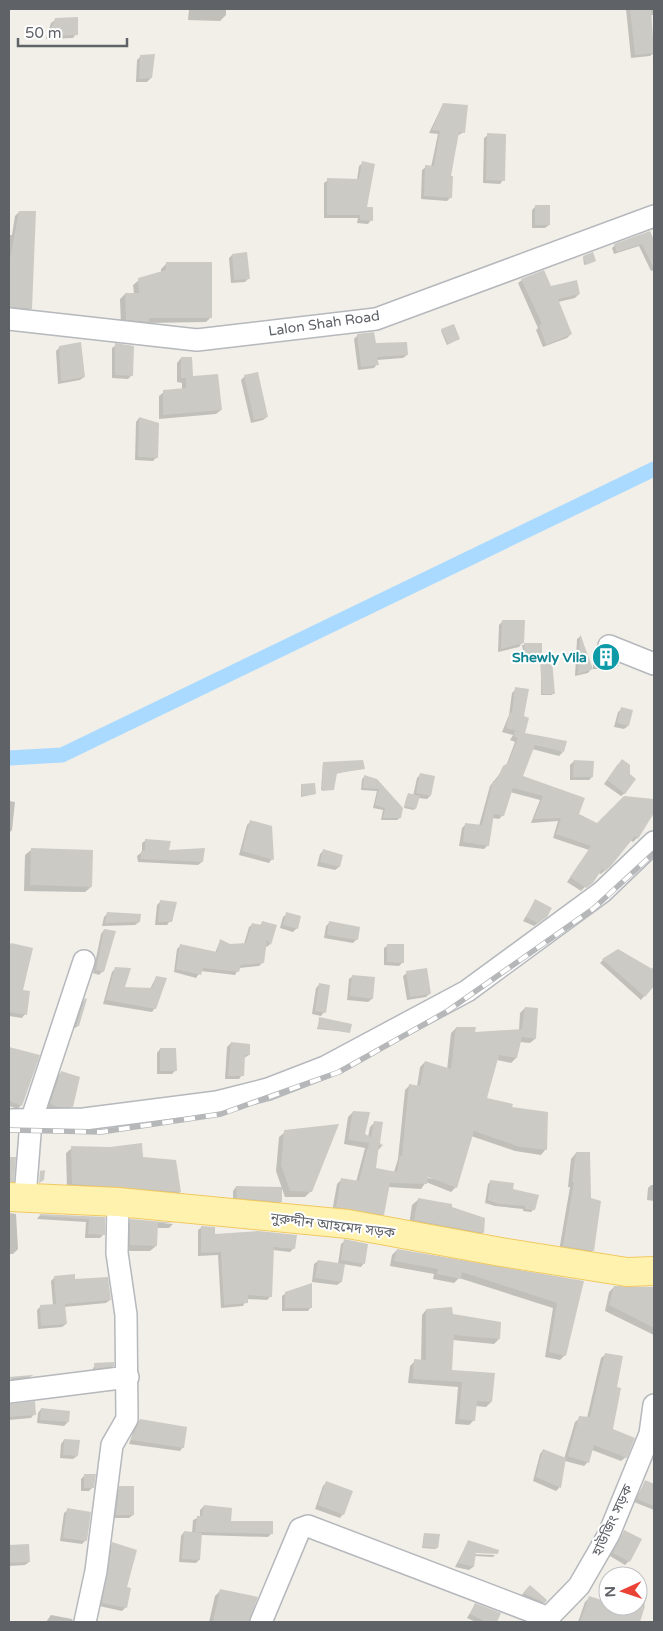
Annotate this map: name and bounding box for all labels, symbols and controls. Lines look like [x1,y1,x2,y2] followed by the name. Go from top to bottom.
[18,15,126,47] scale bar
[25,24,62,42] text: 50 m
[267,307,381,340] street label: Lalon Shah Road
[591,642,621,672] building icon: Shewly Vila
[512,649,587,666] place label: Shewly Vila
[269,1209,397,1242] street label: নুরুদ্দীন আহমেদ সড়ক
[588,1481,637,1559] street label: হাউজিং সড়ক
[598,1566,648,1616] north arrow
[602,1586,619,1598] text: N

